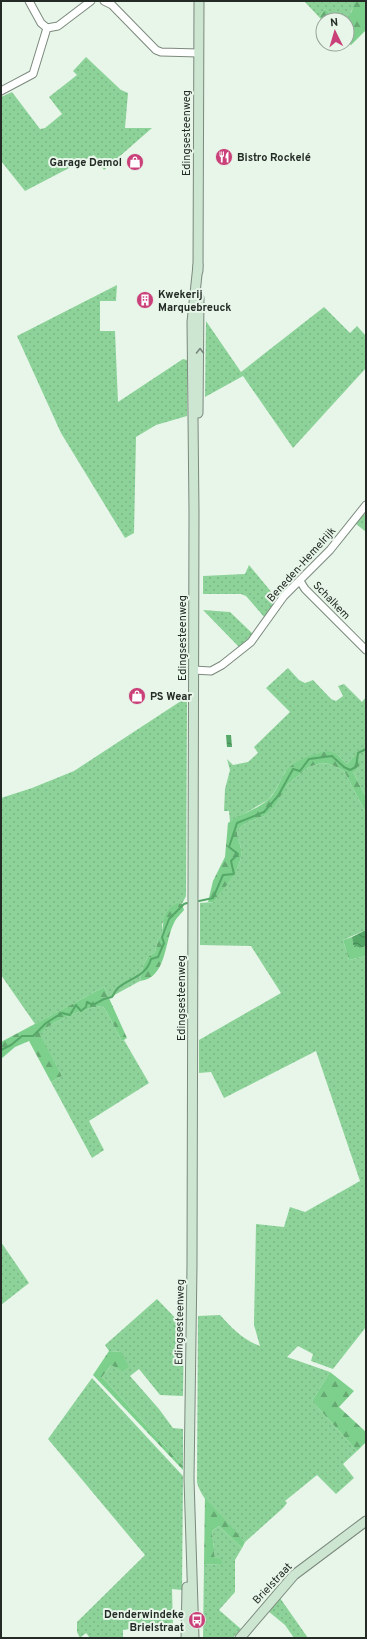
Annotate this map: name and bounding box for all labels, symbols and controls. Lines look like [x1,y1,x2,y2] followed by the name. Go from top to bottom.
[315,12,355,52] north arrow
[330,16,339,30] text: N
[180,90,194,176] street label: Edingsesteenweg
[214,147,234,167] restaurant icon: Bistro Rockelé
[237,151,311,165] place label: Bistro Rockelé
[125,152,145,172] shop icon: Garage Demol
[50,156,122,170] place label: Garage Demol
[158,288,231,315] place label: Kwekerij Marquebreuck
[135,290,155,310] building icon: Kwekerij Marquebreuck
[196,348,204,354] one-way arrow
[264,524,339,605] street label: Beneden-Hemelrijk
[310,579,353,623] street label: Schalkem
[176,595,190,681] street label: Edingsesteenweg
[127,686,147,706] shop icon: PS Wear
[150,690,192,704] place label: PS Wear
[175,955,189,1041] street label: Edingsesteenweg
[172,1279,188,1365] street label: Edingsesteenweg
[250,1560,295,1607] street label: Brielstraat
[104,1608,184,1635] place label: Denderwindeke Brielstraat
[187,1610,207,1630] bus stop icon: Denderwindeke Brielstraat

